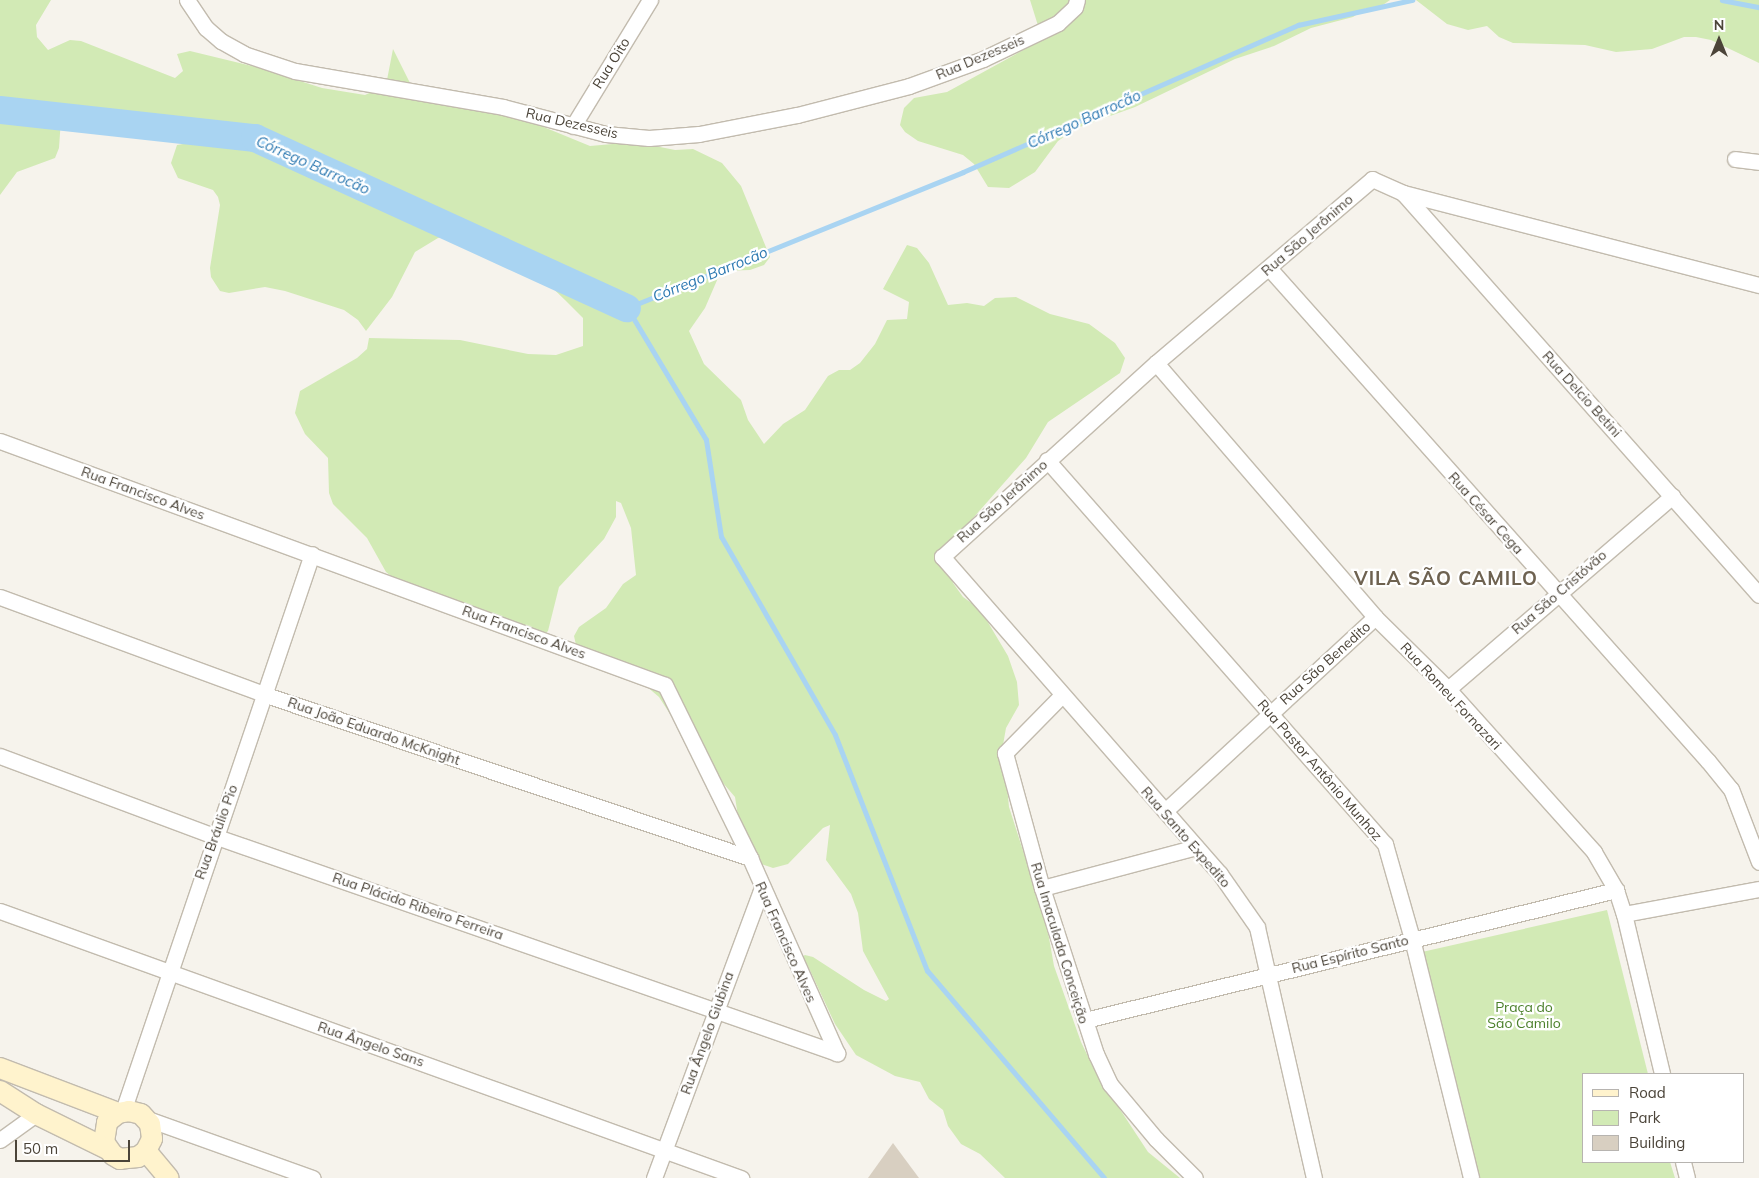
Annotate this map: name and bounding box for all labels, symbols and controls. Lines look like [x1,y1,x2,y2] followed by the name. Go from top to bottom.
[1694,15,1744,65] north arrow
[1714,16,1724,34] text: N
[933,31,1027,83] street label: Rua Dezesseis
[589,34,633,92] street label: Rua Oito
[1024,86,1144,152] water label: Córrego Barrocão
[524,104,620,142] street label: Rua Dezesseis
[253,132,373,198] water label: Córrego Barrocão
[1258,191,1356,279] street label: Rua São Jerônimo
[650,243,770,305] water label: Córrego Barrocão
[1539,347,1625,441] street label: Rua Delcio Betini
[953,456,1051,546] street label: Rua São Jerônimo
[79,463,207,523] street label: Rua Francisco Alves
[1445,469,1527,557] street label: Rua César Cega
[1508,546,1610,638] street label: Rua São Cristóvão
[1352,568,1540,590] district label: VILA SÃO CAMILO
[460,602,588,662] street label: Rua Francisco Alves
[1276,618,1374,708] street label: Rua São Benedito
[1397,639,1505,753] street label: Rua Romeu Fornazari
[285,694,463,768] street label: Rua João Eduardo McKnight
[1254,696,1386,844] street label: Rua Pastor Antônio Munhoz
[191,782,241,882] street label: Rua Bráulio Pio
[1138,783,1234,891] street label: Rua Santo Expedito
[1027,860,1093,1026] street label: Rua Imaculada Conceição
[330,869,506,943] street label: Rua Plácido Ribeiro Ferreira
[752,879,820,1005] street label: Rua Francisco Alves
[1290,931,1410,977] street label: Rua Espírito Santo
[677,969,737,1097] street label: Rua Ângelo Giubina
[1487,999,1561,1032] park label: Praça do São Camilo
[315,1018,427,1070] street label: Rua Ângelo Sans
[1582,1073,1744,1163] legend
[1629,1083,1666,1102] text: Road
[1629,1108,1661,1127] text: Park
[18,1130,132,1162] scale bar
[1629,1133,1685,1152] text: Building
[23,1139,58,1158] text: 50 m

